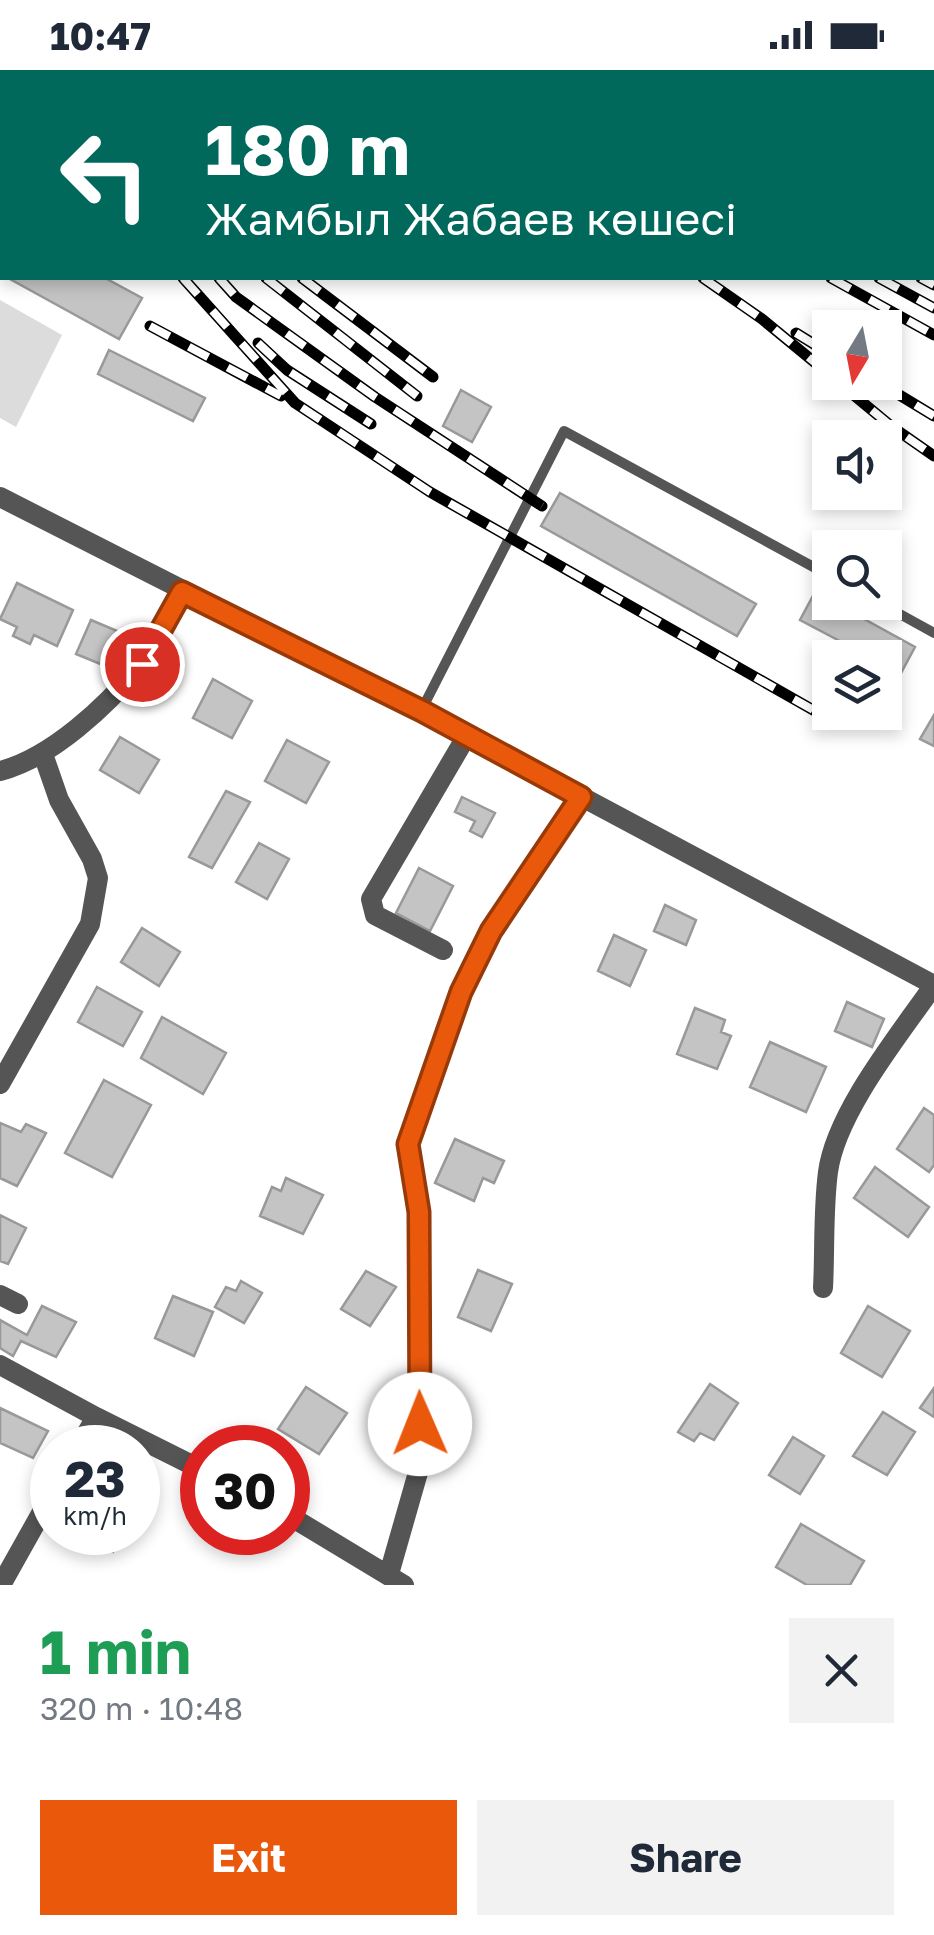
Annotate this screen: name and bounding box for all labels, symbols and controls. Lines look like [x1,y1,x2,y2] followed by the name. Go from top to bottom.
[50,13,151,58] text: 10:47
[205,106,410,190] text: 180 m
[40,110,170,240] icon: left
[205,191,737,245] text: Жамбыл Жабаев көшесі
[812,310,902,400] north arrow
[812,310,902,730] map controls
[812,420,902,510] button: sound
[812,530,902,620] button: search
[100,622,185,707] pin
[115,637,170,692] icon: arrive
[812,640,902,730] button: layers
[368,1372,472,1476] position arrow
[180,1425,310,1555] speed limit sign: 30
[64,1448,125,1508] text: 23
[63,1500,127,1531] text: km/h
[40,1615,191,1687] text: 1 min
[789,1618,894,1723] button: close
[40,1689,243,1727] text: 320 m · 10:48
[40,1800,457,1915] button: Exit
[477,1800,894,1915] button: Share

